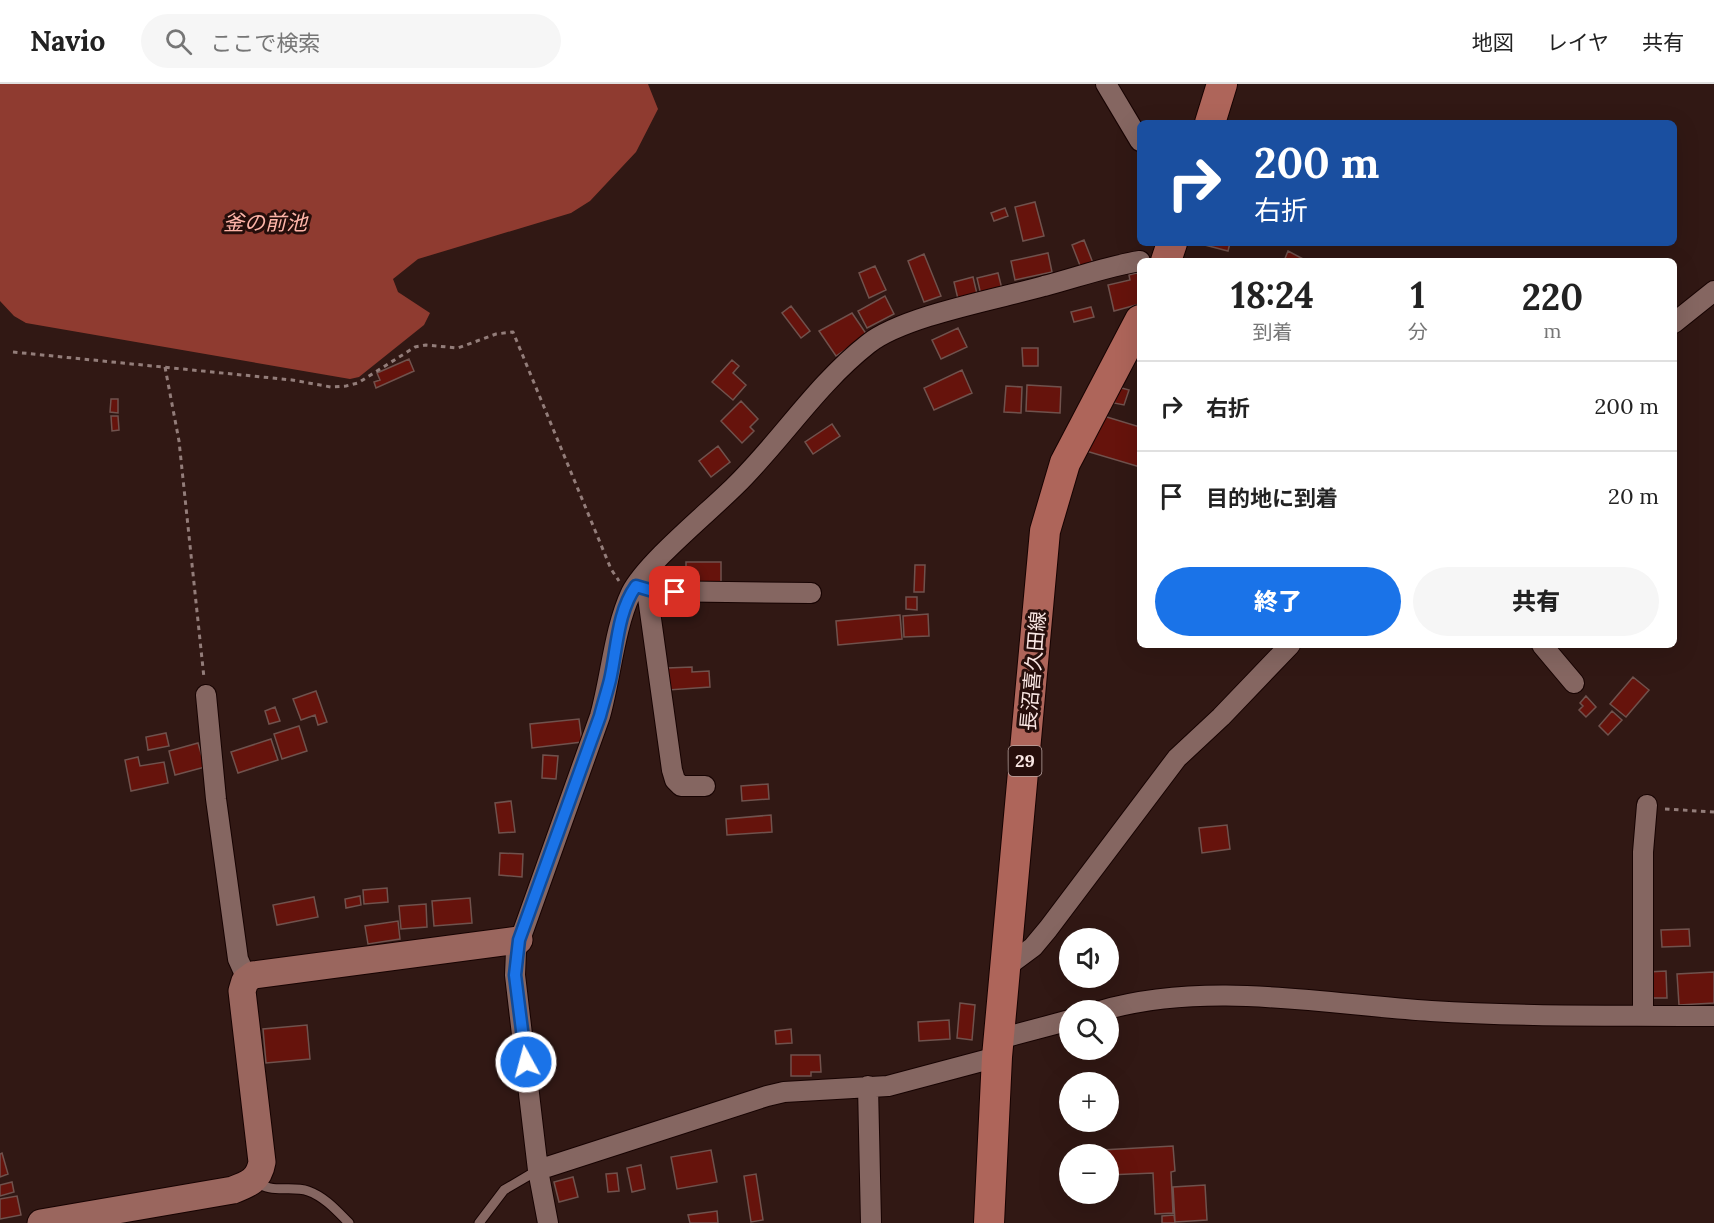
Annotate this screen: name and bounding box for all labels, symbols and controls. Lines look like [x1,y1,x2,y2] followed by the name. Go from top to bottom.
[141,14,561,68] search box
[30,23,105,59] text: Navio
[162,25,195,58] icon: search
[210,29,320,57] text: ここで検索
[1472,29,1514,56] text: 地図
[1547,29,1609,56] text: レイヤ
[1642,29,1684,56] text: 共有
[1254,136,1380,190] text: 200 m
[1155,144,1233,222] icon: right
[1254,193,1308,227] text: 右折
[223,209,309,236] water label: 釜の前池
[1231,272,1314,318] text: 18:24
[1411,272,1425,318] text: 1
[1522,274,1583,320] text: 220
[1544,318,1561,343] text: m
[1252,319,1292,344] text: 到着
[1408,319,1428,344] text: 分
[1155,390,1188,423] icon: right
[1594,392,1659,420] text: 200 m
[1206,394,1250,422] text: 右折
[1155,480,1188,513] icon: arrive
[1608,482,1659,510] text: 20 m
[1206,484,1338,512] text: 目的地に到着
[649,566,700,617] pin
[1155,567,1401,636] button: 終了
[1413,567,1659,636] button: 共有
[658,575,691,608] icon: arrive
[1015,610,1050,732] street label: 長沼喜久田線
[1008,746,1042,776] road number: 29
[1059,928,1119,1204] map controls
[1059,928,1119,988] button: sound
[1059,1000,1119,1060] button: search
[494,1030,558,1094] position arrow
[1059,1072,1119,1132] button: +
[1059,1144,1119,1204] button: −

